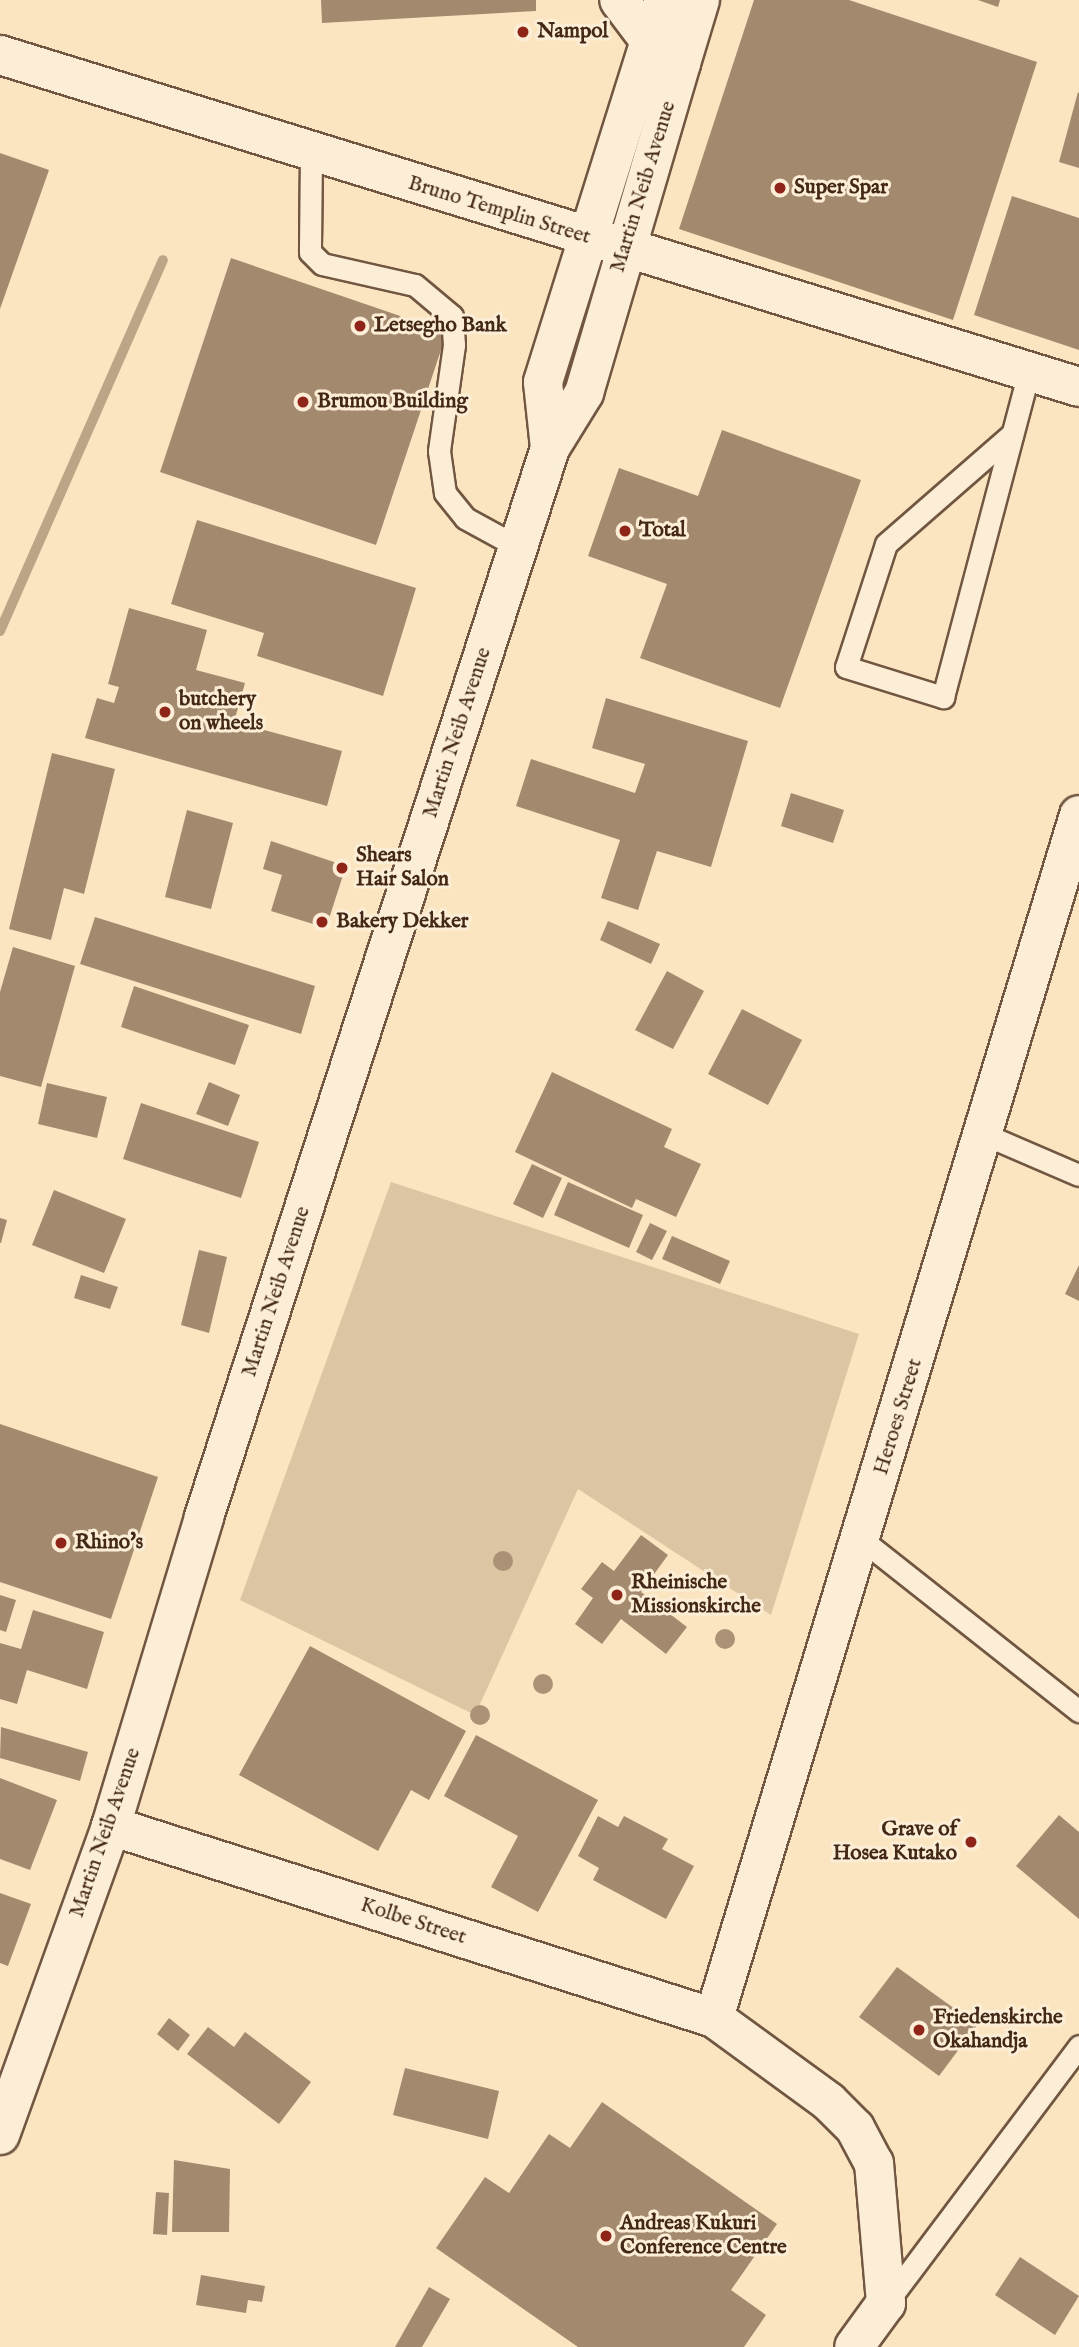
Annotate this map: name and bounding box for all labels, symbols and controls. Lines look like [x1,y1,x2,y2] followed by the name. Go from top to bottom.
[537,19,608,45] place label: Nampol
[515,24,531,40] marker: Nampol
[606,98,682,276] street label: Martin Neib Avenue
[405,171,593,251] street label: Bruno Templin Street
[794,175,888,201] place label: Super Spar
[772,180,788,196] marker: Super Spar
[374,313,507,339] place label: Letsegho Bank
[352,318,368,334] marker: Letsegho Bank
[317,389,468,415] place label: Brumou Building
[295,394,311,410] marker: Brumou Building
[639,518,686,544] place label: Total
[617,523,633,539] marker: Total
[419,645,497,821] street label: Martin Neib Avenue
[179,687,263,737] place label: butchery on wheels
[157,704,173,720] marker: butchery on wheels
[356,843,449,893] place label: Shears Hair Salon
[334,860,350,876] marker: Shears Hair Salon
[336,909,469,935] place label: Bakery Dekker
[314,914,330,930] marker: Bakery Dekker
[238,1204,316,1380] street label: Martin Neib Avenue
[869,1356,929,1478] street label: Heroes Street
[75,1530,143,1556] place label: Rhino's
[53,1535,69,1551] marker: Rhino's
[631,1570,761,1620] place label: Rheinische Missionskirche
[609,1587,625,1603] marker: Rheinische Missionskirche
[65,1745,147,1921] street label: Martin Neib Avenue
[833,1817,957,1867] place label: Grave of Hosea Kutako
[963,1834,979,1850] marker: Grave of Hosea Kutako
[357,1893,469,1951] street label: Kolbe Street
[933,2005,1063,2055] place label: Friedenskirche Okahandja
[911,2022,927,2038] marker: Friedenskirche Okahandja
[620,2211,787,2261] place label: Andreas Kukuri Conference Centre
[598,2228,614,2244] marker: Andreas Kukuri Conference Centre

